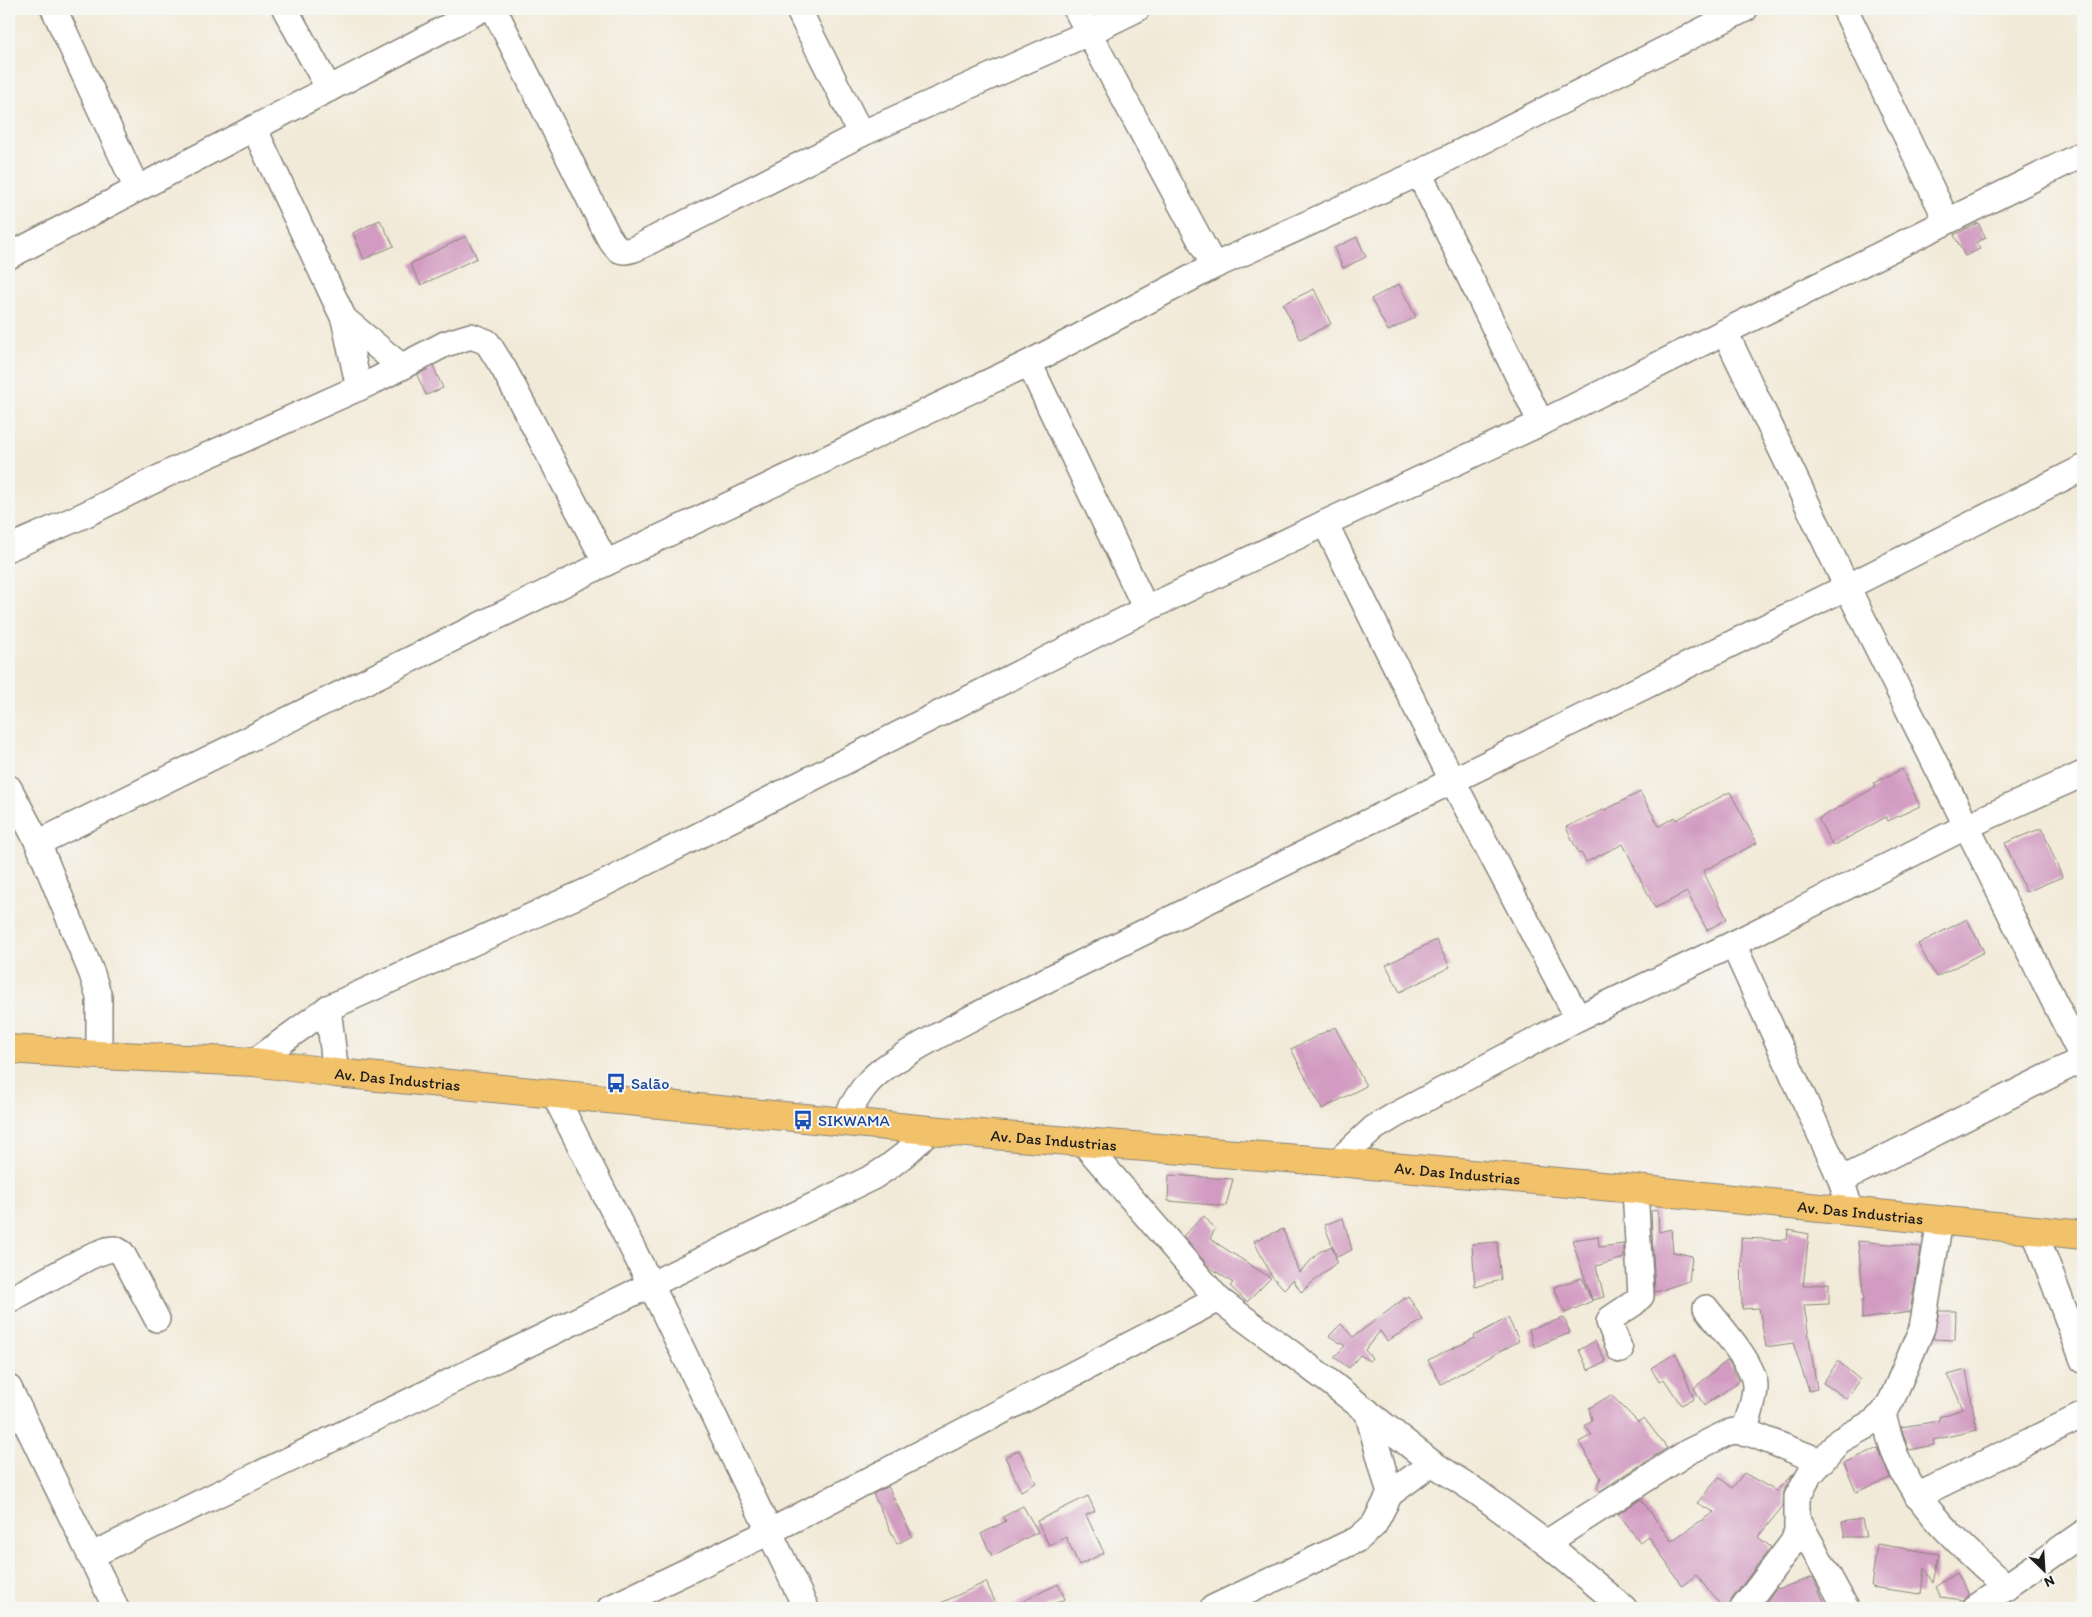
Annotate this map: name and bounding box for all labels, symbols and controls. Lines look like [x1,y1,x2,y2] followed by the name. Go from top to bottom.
[334,1063,461,1094] street label: Av. Das Industrias
[605,1072,627,1094] bus stop icon: Salão
[631,1074,669,1093] place label: Salão
[792,1109,814,1131] bus stop icon: SIKWAMA
[818,1111,890,1130] place label: SIKWAMA
[990,1125,1118,1154] street label: Av. Das Industrias
[1394,1158,1521,1188] street label: Av. Das Industrias
[1797,1196,1924,1228] street label: Av. Das Industrias
[2020,1544,2070,1594] north arrow
[2041,1572,2057,1591] text: N

